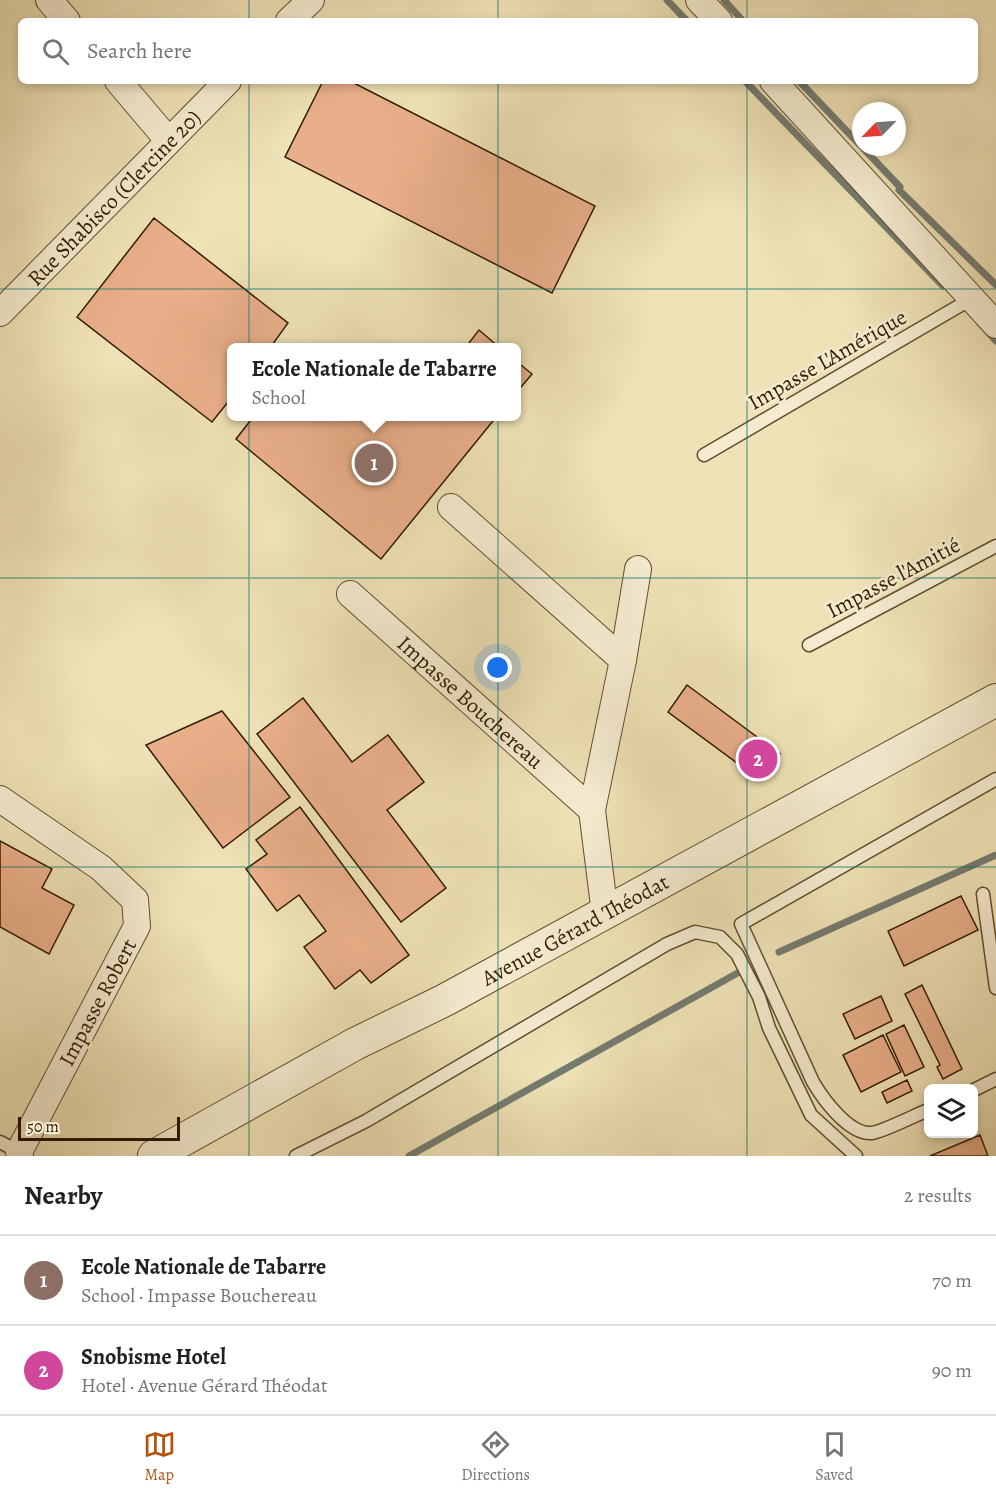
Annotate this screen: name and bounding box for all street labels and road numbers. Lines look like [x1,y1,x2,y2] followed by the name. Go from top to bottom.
[21,103,208,293] street label: Rue Shabisco (Clercine 20)
[743,302,912,418] street label: Impasse L'Amérique
[821,530,965,626] street label: Impasse l'Amitié
[391,629,550,776] street label: Impasse Bouchereau
[475,867,674,994] street label: Avenue Gérard Théodat
[52,934,144,1071] street label: Impasse Robert

